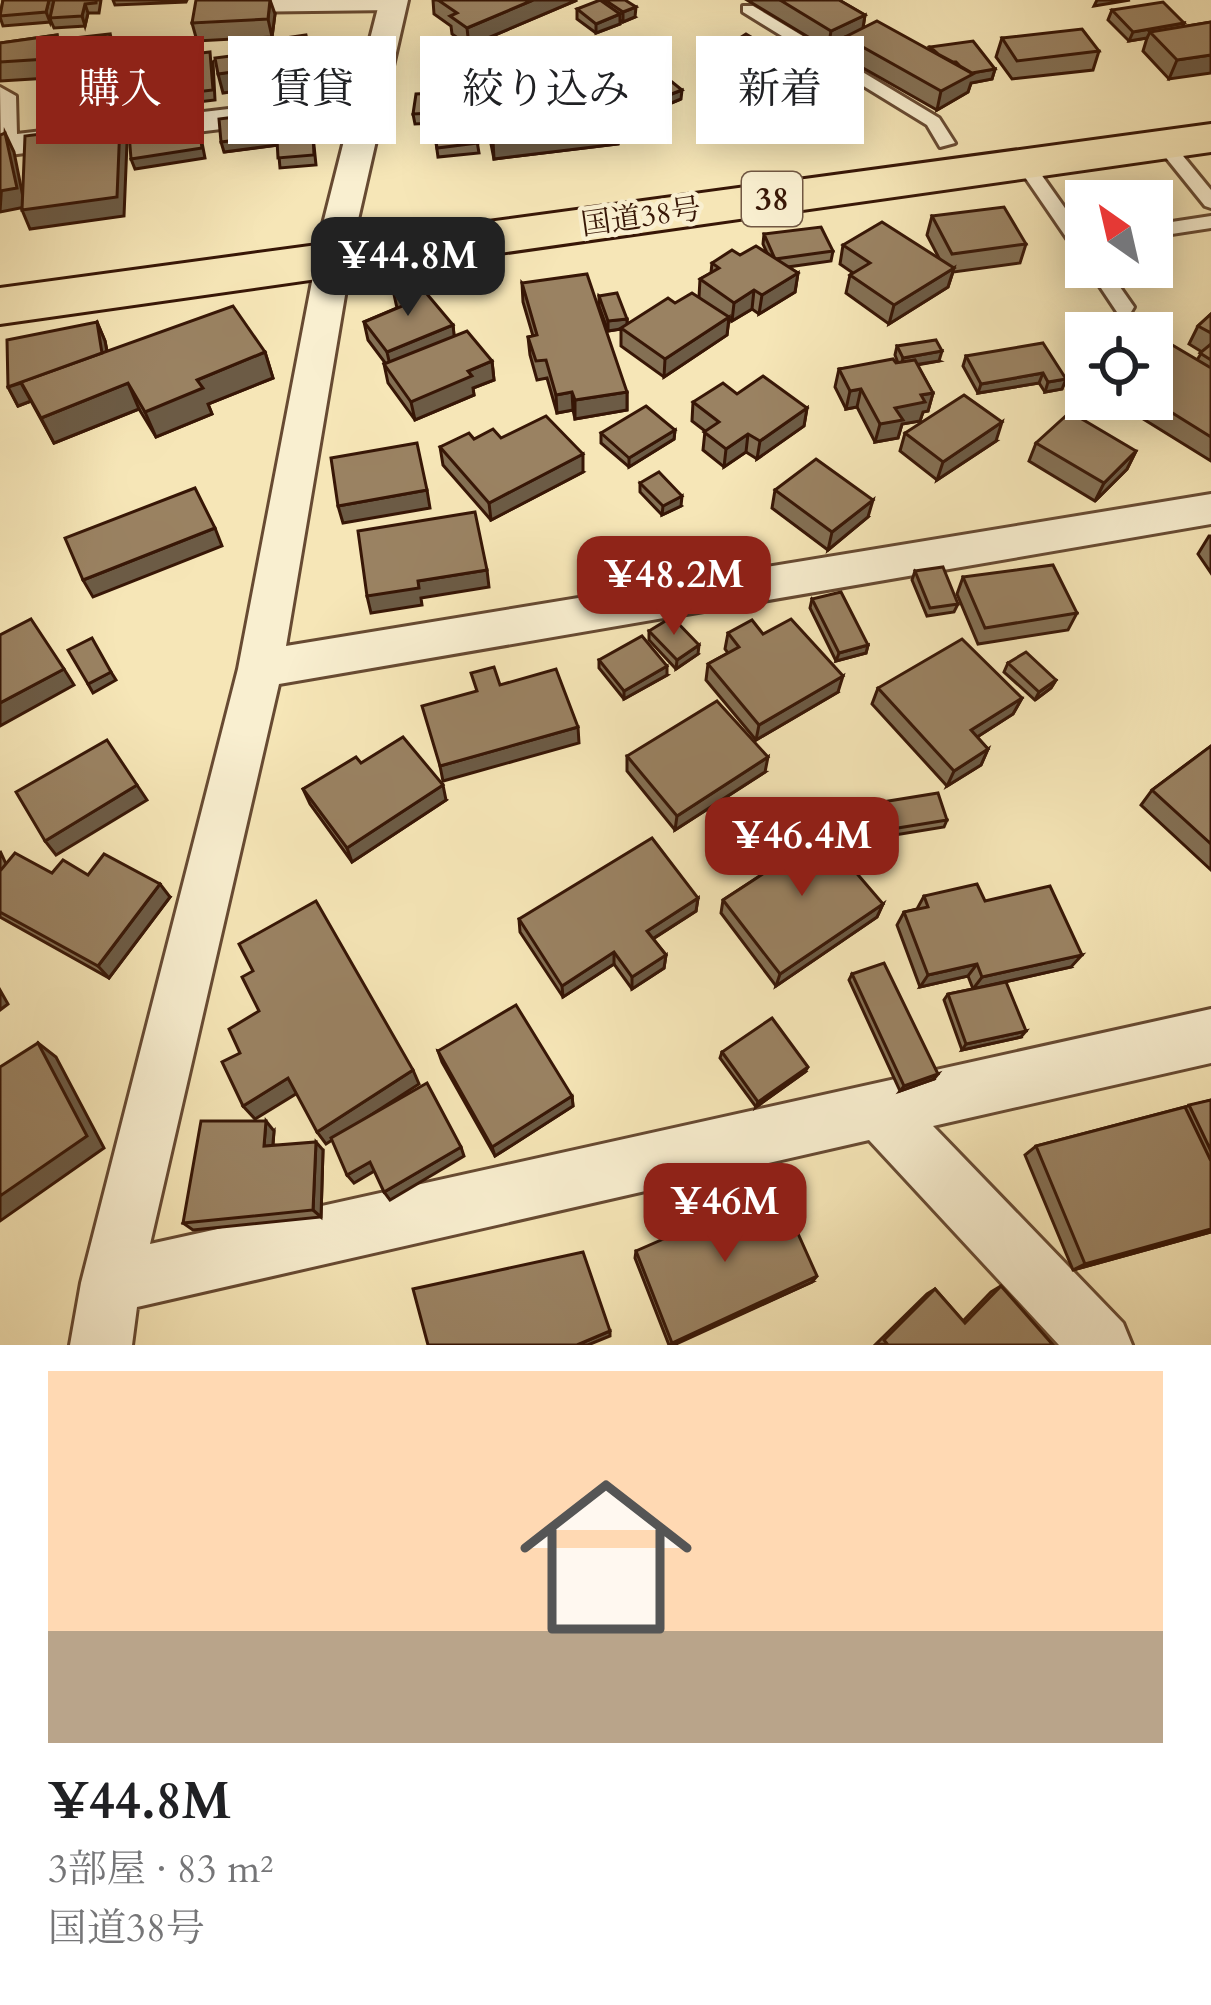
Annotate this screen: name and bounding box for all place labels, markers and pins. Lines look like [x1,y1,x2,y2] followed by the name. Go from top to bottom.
[310,217,506,319] pin: ¥44.8M
[576,536,772,638] pin: ¥48.2M
[704,797,900,899] pin: ¥46.4M
[654,1163,796,1265] pin: ¥46M

